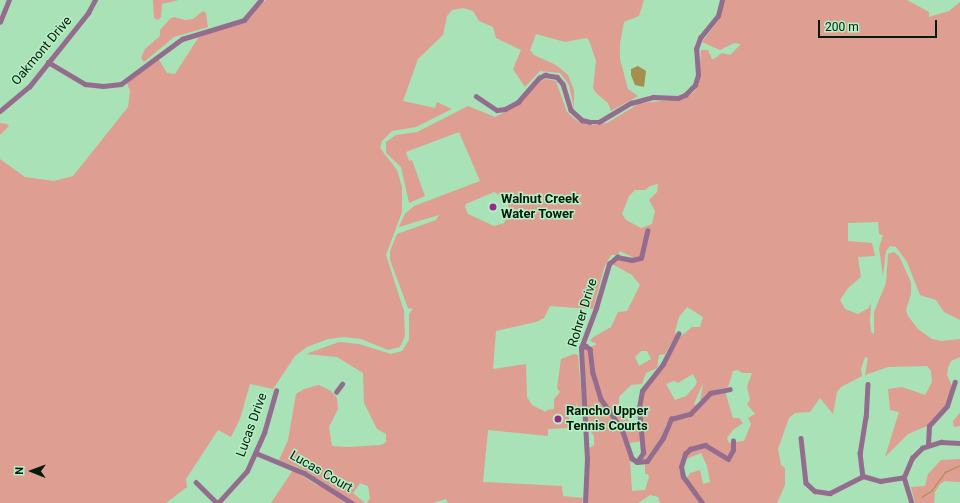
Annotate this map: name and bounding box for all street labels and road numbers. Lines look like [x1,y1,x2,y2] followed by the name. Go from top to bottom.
[9,13,75,89] street label: Oakmont Drive
[565,277,601,349] street label: Rohrer Drive
[233,391,271,459] street label: Lucas Drive
[287,448,355,496] street label: Lucas Court

